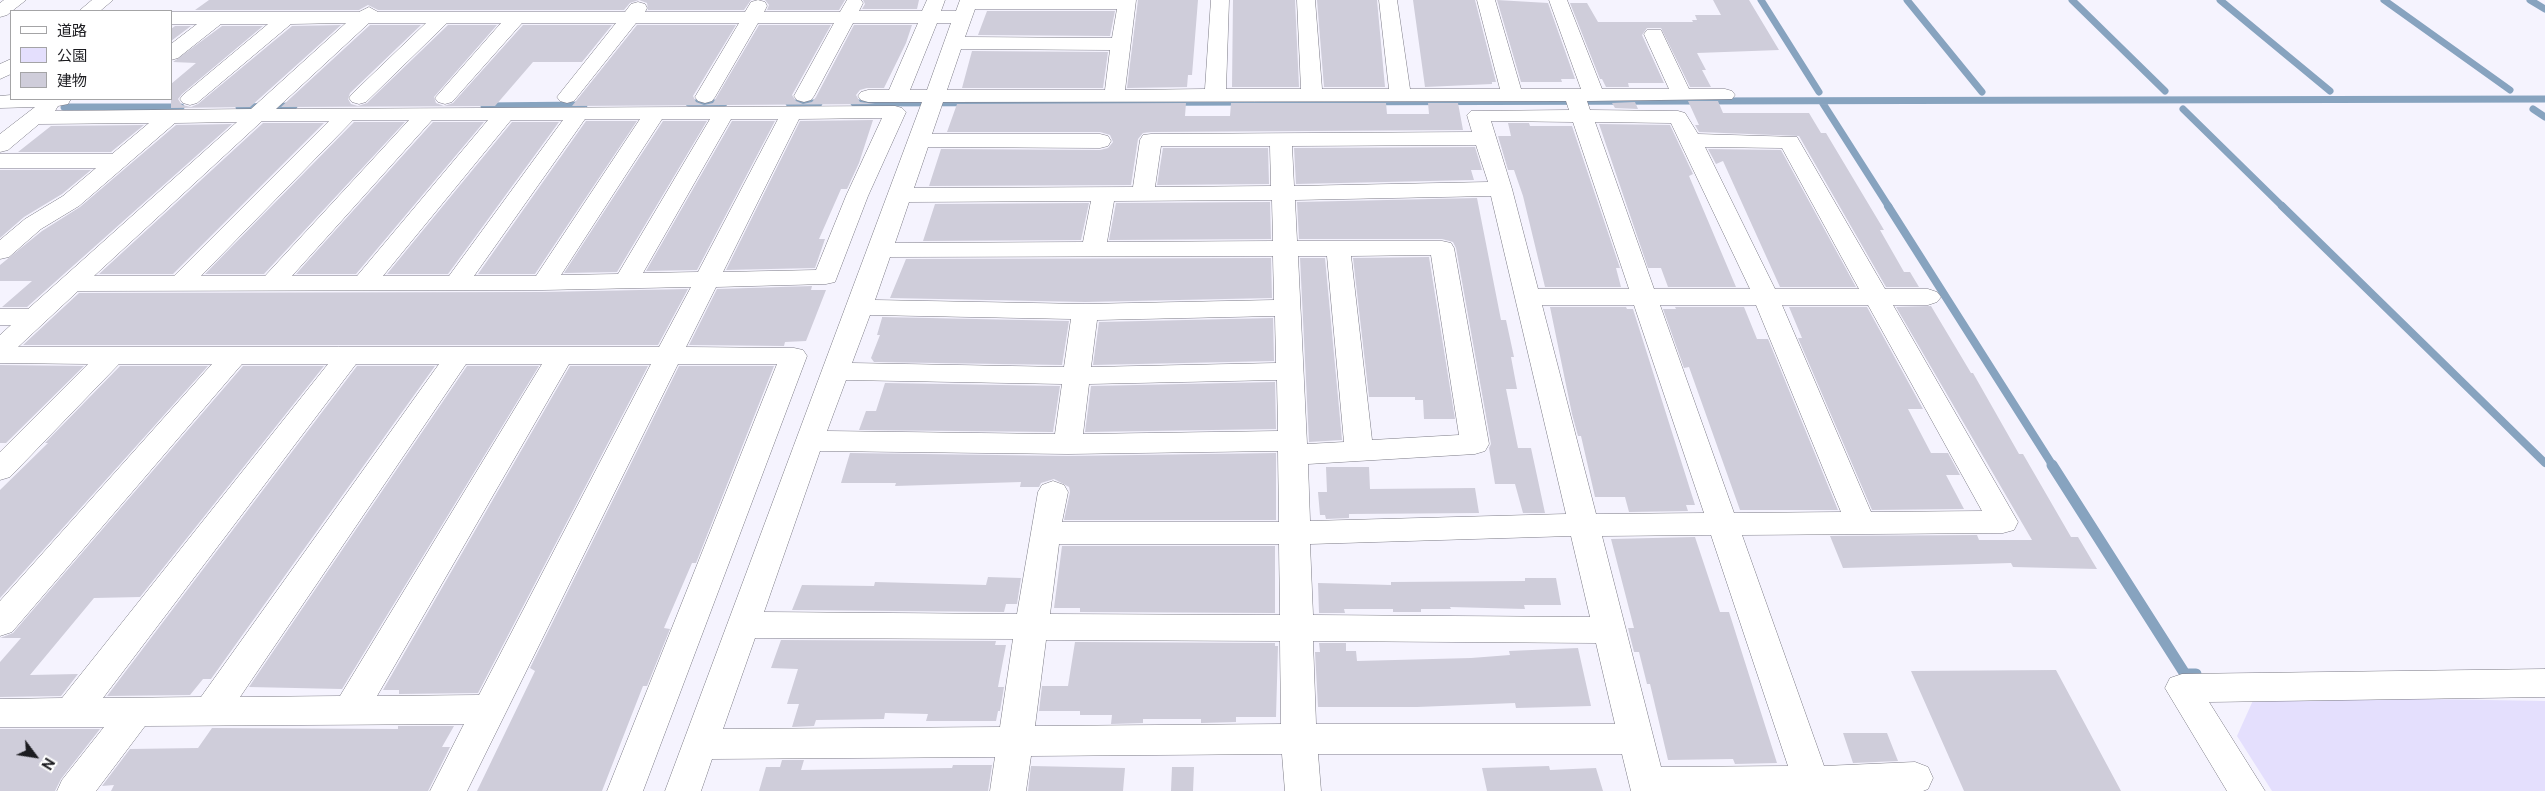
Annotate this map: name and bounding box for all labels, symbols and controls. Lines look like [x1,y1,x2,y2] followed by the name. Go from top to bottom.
[10,10,172,100] legend
[57,22,87,39] text: 道路
[57,47,87,64] text: 公園
[57,72,87,89] text: 建物
[10,731,60,781] north arrow
[38,755,58,773] text: N

